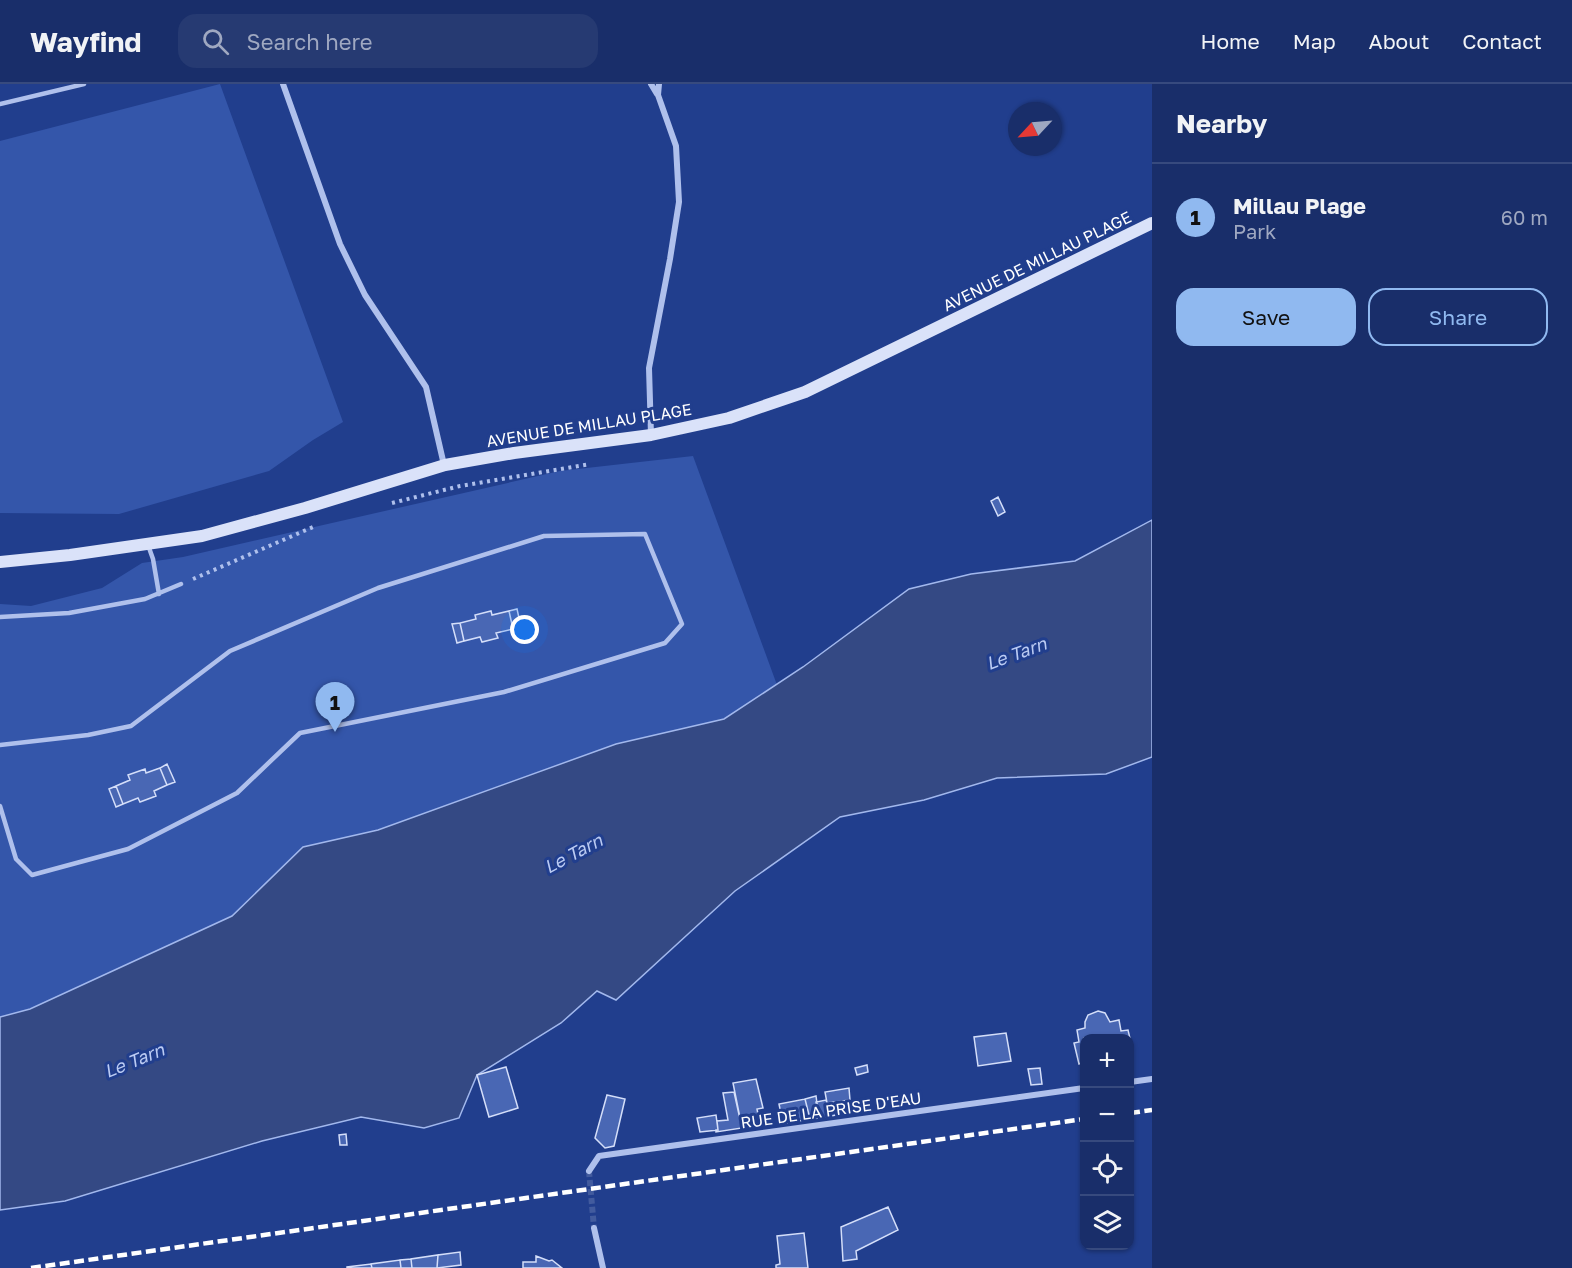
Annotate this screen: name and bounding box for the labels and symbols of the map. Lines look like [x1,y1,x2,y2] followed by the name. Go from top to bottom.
[1008,102,1062,156] north arrow
[939,207,1135,315] street label: AVENUE DE MILLAU PLAGE
[485,399,693,451] street label: AVENUE DE MILLAU PLAGE
[510,615,539,644] your location
[983,632,1050,674] water label: Le Tarn
[316,682,354,732] pin: 1
[540,828,607,877] water label: Le Tarn
[101,1038,168,1082] water label: Le Tarn
[739,1087,923,1133] street label: RUE DE LA PRISE D'EAU

